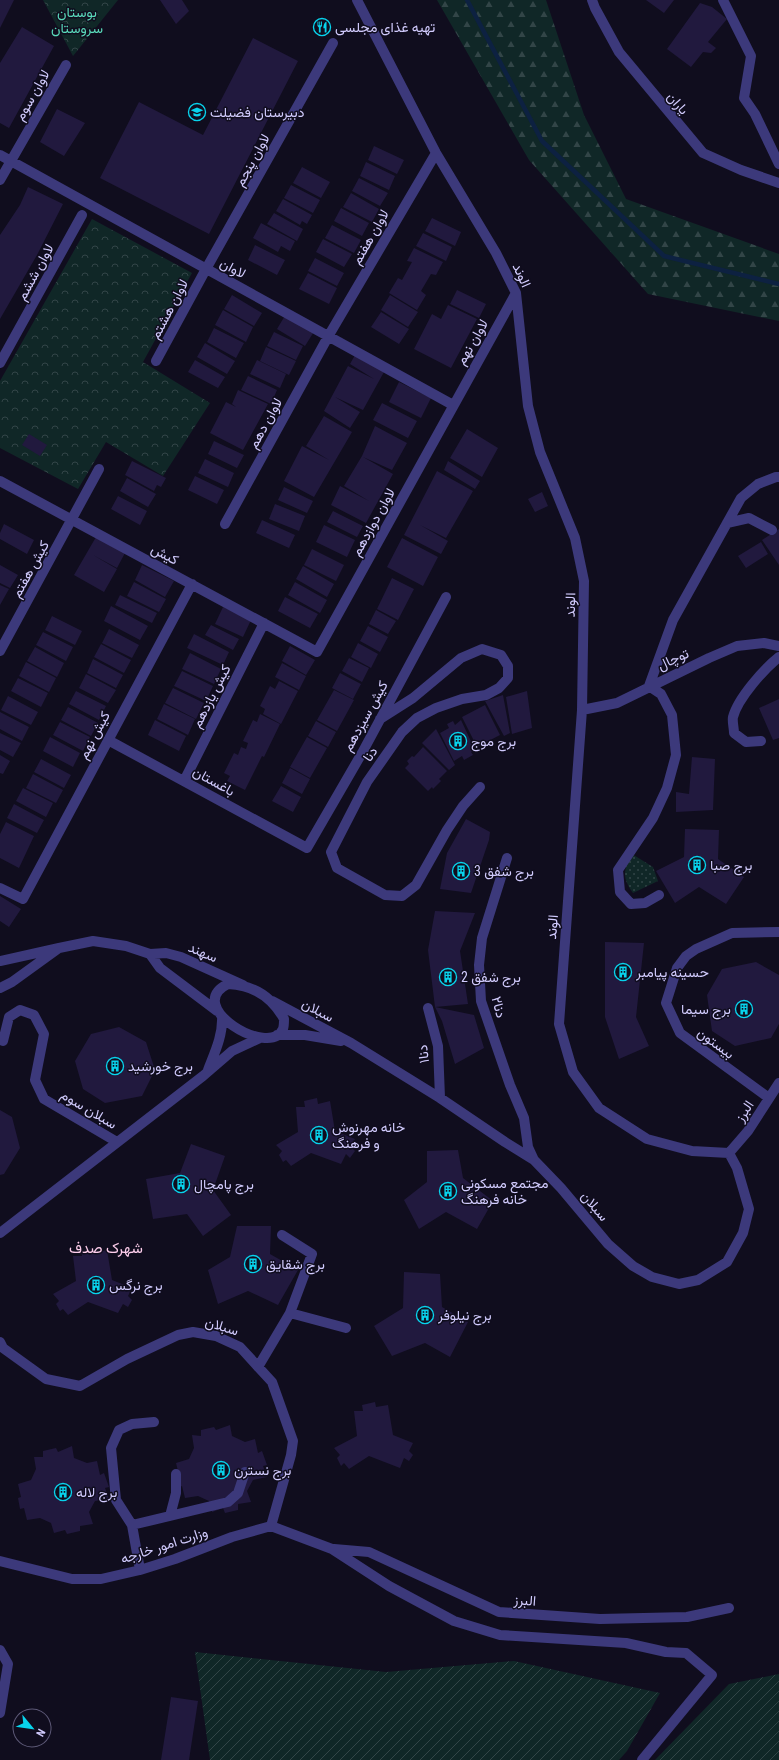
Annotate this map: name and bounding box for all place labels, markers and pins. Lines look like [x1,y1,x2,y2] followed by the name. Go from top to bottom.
[312,17,332,37] restaurant icon: تهیه غذای مجلسی
[335,19,435,36] place label: تهیه غذای مجلسی
[187,102,207,122] school or university icon: دبیرستان فضیلت
[210,104,305,121] place label: دبیرستان فضیلت
[448,731,468,751] building icon: برج موج
[471,733,516,752] place label: برج موج
[687,855,707,875] building icon: برج صبا
[710,857,752,876] place label: برج صبا
[451,861,471,881] building icon: برج شفق 3
[474,863,534,882] place label: برج شفق 3
[613,962,633,982] building icon: حسینه پیامبر
[635,964,709,982] place label: حسینه پیامبر
[438,967,458,987] building icon: برج شفق 2
[461,969,521,988] place label: برج شفق 2
[734,999,754,1019] building icon: برج سیما
[681,1001,731,1020] place label: برج سیما
[105,1056,125,1076] building icon: برج خورشید
[128,1058,193,1077] place label: برج خورشید
[332,1119,405,1152] place label: خانه مهرنوش و فرهنگ
[309,1125,329,1145] building icon: خانه مهرنوش و فرهنگ
[171,1174,191,1194] building icon: برج پامچال
[461,1175,548,1208] place label: مجتمع مسکونی خانه فرهنگ
[194,1176,254,1195] place label: برج پامچال
[438,1181,458,1201] building icon: مجتمع مسکونی خانه فرهنگ
[243,1254,263,1274] building icon: برج شقایق
[266,1256,325,1275] place label: برج شقایق
[86,1275,106,1295] building icon: برج نرگس
[109,1277,163,1296] place label: برج نرگس
[415,1305,435,1325] building icon: برج نیلوفر
[437,1307,492,1326] place label: برج نیلوفر
[211,1460,231,1480] building icon: برج نسترن
[234,1462,291,1481] place label: برج نسترن
[53,1482,73,1502] building icon: برج لاله
[76,1484,117,1503] place label: برج لاله

